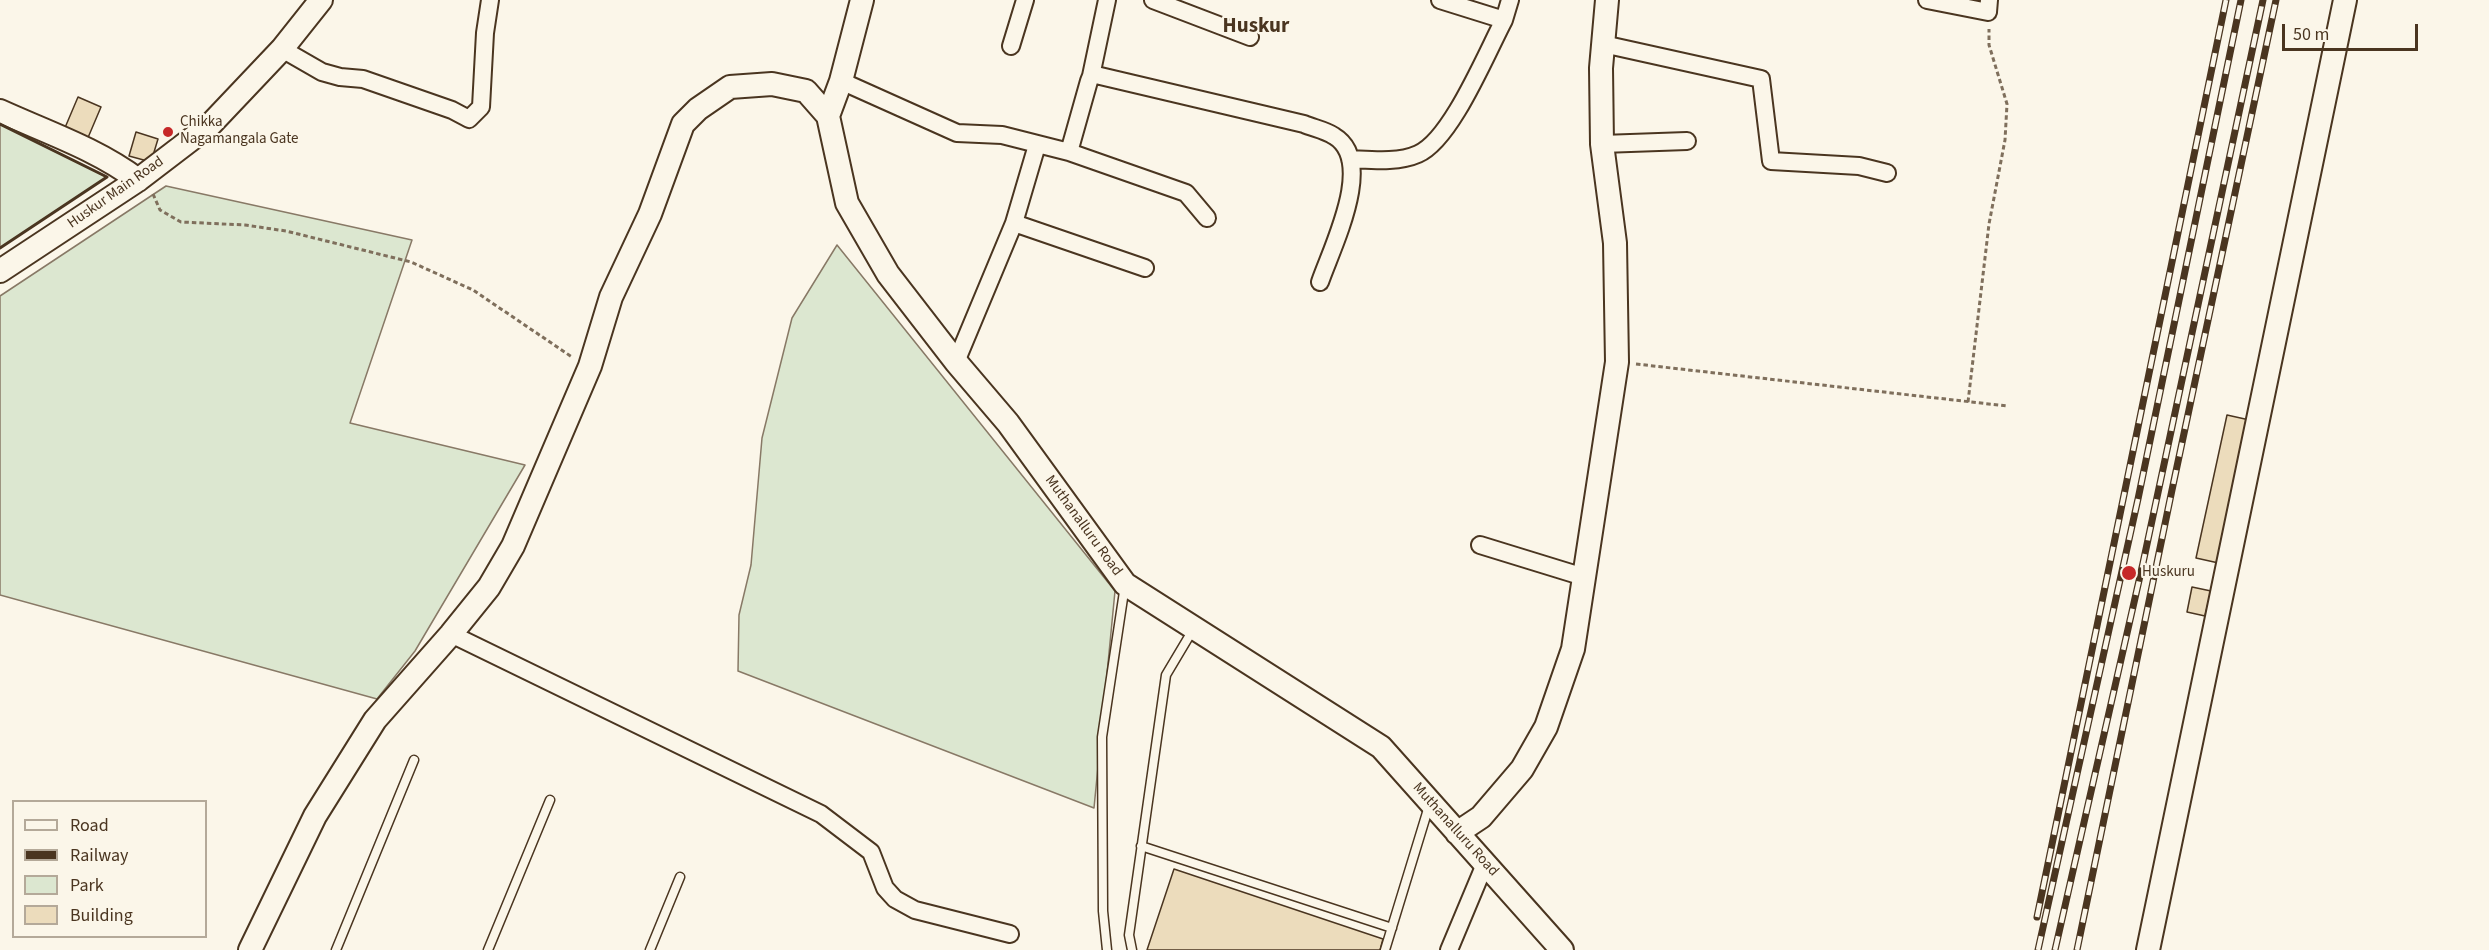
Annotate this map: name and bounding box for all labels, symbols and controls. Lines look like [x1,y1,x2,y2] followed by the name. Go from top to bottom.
[2285,12,2422,50] scale bar
[1223,14,1289,40] district label: Huskur
[2293,22,2329,47] text: 50 m
[180,114,299,149] place label: Chikka Nagamangala Gate
[161,125,175,139] marker: Chikka Nagamangala Gate
[64,153,168,233] street label: Huskur Main Road
[1040,472,1126,580] street label: Muthanalluru Road
[2120,564,2138,582] marker: Huskuru
[2142,564,2195,582] place label: Huskuru
[1408,779,1502,881] street label: Muthanalluru Road
[12,800,207,938] legend
[70,813,109,838] text: Road
[70,843,129,868] text: Railway
[70,873,104,898] text: Park
[70,903,133,928] text: Building

